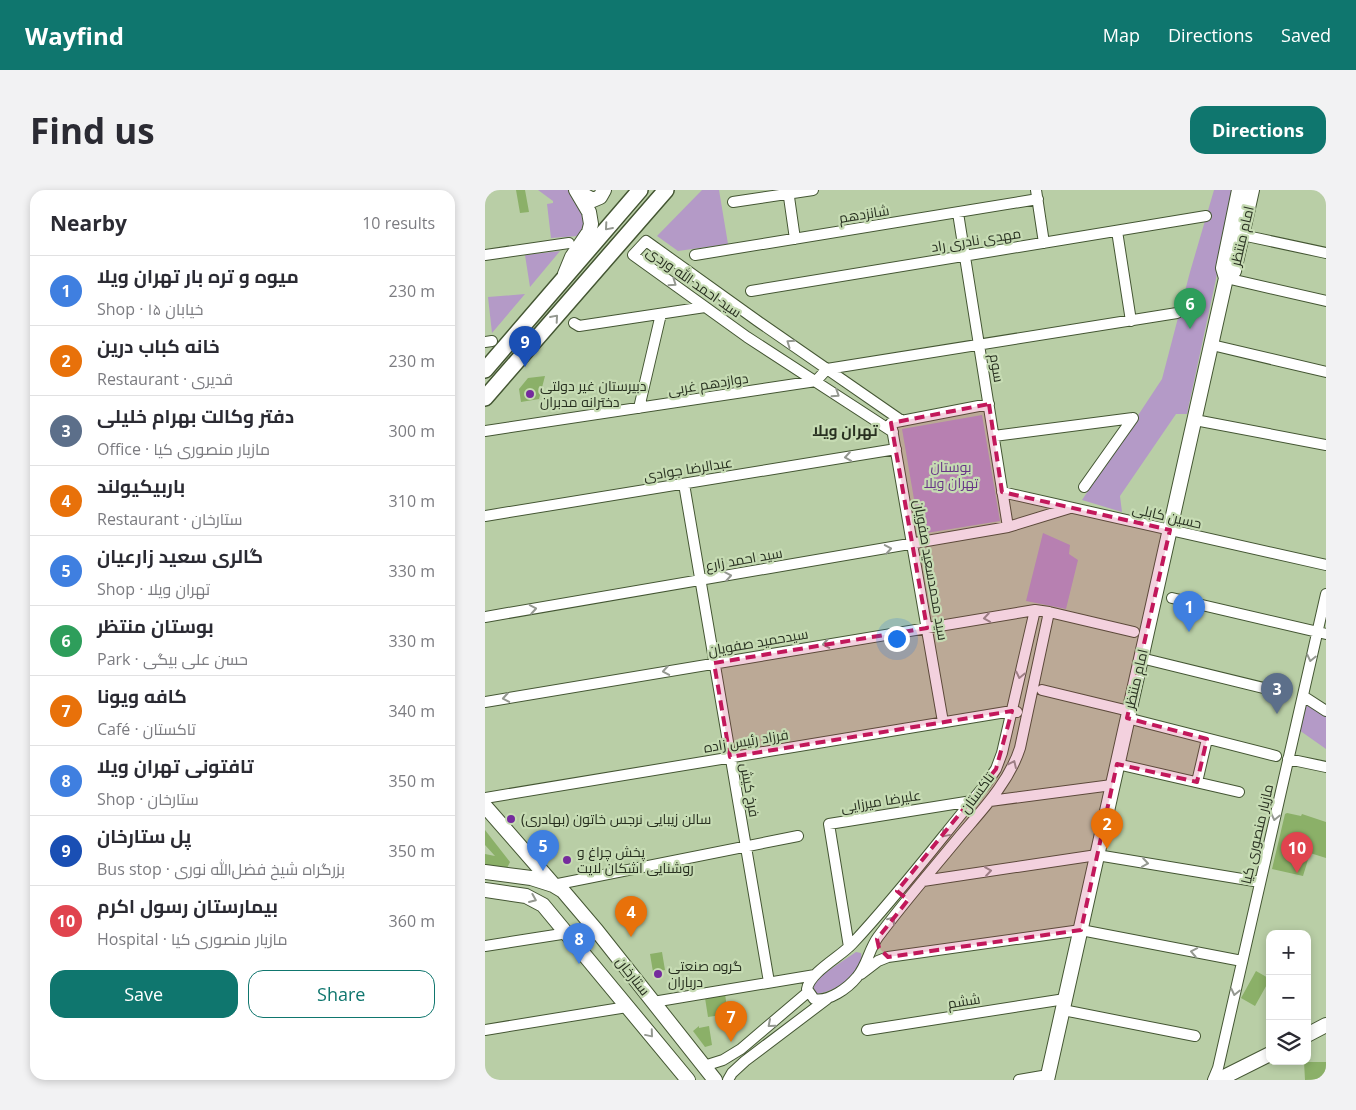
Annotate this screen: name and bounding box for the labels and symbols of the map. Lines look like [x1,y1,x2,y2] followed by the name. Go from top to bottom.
[837,200,891,228] street label: شانزدهم
[1225,204,1259,269] street label: امام منتظر
[606,221,614,230] one-way arrow
[930,223,1022,256] street label: مهدی نادری راد
[643,242,745,321] street label: سید احمد الله وردی
[667,277,677,286] one-way arrow
[1174,288,1206,329] pin: 6
[549,314,558,323] one-way arrow
[509,326,541,367] pin: 9
[787,340,796,349] one-way arrow
[985,352,1009,384] street label: سوم
[666,368,750,400] street label: دوازدهم غربی
[540,376,647,411] place label: دبیرستان غیر دولتی دخترانه مدبران
[524,388,536,400] marker: دبیرستان غیر دولتی دخترانه مدبران
[831,388,840,398] one-way arrow
[812,420,878,440] district label: تهران ویلا
[843,451,852,461] one-way arrow
[642,452,734,485] street label: عبدالرضا جوادی
[924,457,979,492] park label: بوستان تهران ویلا
[910,498,953,642] street label: سید محمدسعید صفویان
[1131,498,1204,533] street label: حسین کابلی
[704,542,784,575] street label: سید احمد زارع
[884,544,892,554] one-way arrow
[723,572,732,582] one-way arrow
[1173,591,1205,632] pin: 1
[529,605,537,615] one-way arrow
[982,612,991,622] one-way arrow
[706,623,809,660] street label: سیدحمید صفویان
[884,626,910,652] your location
[822,639,831,649] one-way arrow
[1119,647,1153,712] street label: امام منتظر
[1306,654,1317,663] one-way arrow
[662,666,671,676] one-way arrow
[1015,670,1026,679] one-way arrow
[1261,673,1293,714] pin: 3
[502,693,510,703] one-way arrow
[702,724,790,757] street label: فرزاد رئیس زاده
[1007,760,1018,769] one-way arrow
[736,761,765,819] street label: فرخ کیش
[955,768,998,817] street label: تاکستان
[1236,782,1277,886] street label: مازیار منصوری کیا
[839,785,922,816] street label: علیرضا میرزایی
[1091,808,1123,849] pin: 2
[521,809,711,828] place label: سالن زیبایی نرجس خاتون (بهادری)
[1270,812,1281,821] one-way arrow
[505,813,517,825] marker: سالن زیبایی نرجس خاتون (بهادری)
[941,828,950,837] one-way arrow
[527,830,559,871] pin: 5
[1281,832,1313,873] pin: 10
[577,842,694,877] place label: پخش چراغ و روشنایی اشکان لایت
[561,854,573,866] marker: پخش چراغ و روشنایی اشکان لایت
[1141,858,1149,868] one-way arrow
[985,866,993,877] one-way arrow
[528,893,537,904] one-way arrow
[615,896,647,937] pin: 4
[887,916,896,925] one-way arrow
[563,923,595,964] pin: 8
[1190,947,1199,958] one-way arrow
[612,952,655,999] street label: ستارخان
[668,956,742,991] place label: گروه صنعتی درباران
[652,968,664,980] marker: گروه صنعتی درباران
[1230,988,1241,997] one-way arrow
[946,989,982,1013] street label: ششم
[715,1001,747,1042] pin: 7
[767,1018,776,1027] one-way arrow
[645,1028,653,1037] one-way arrow

